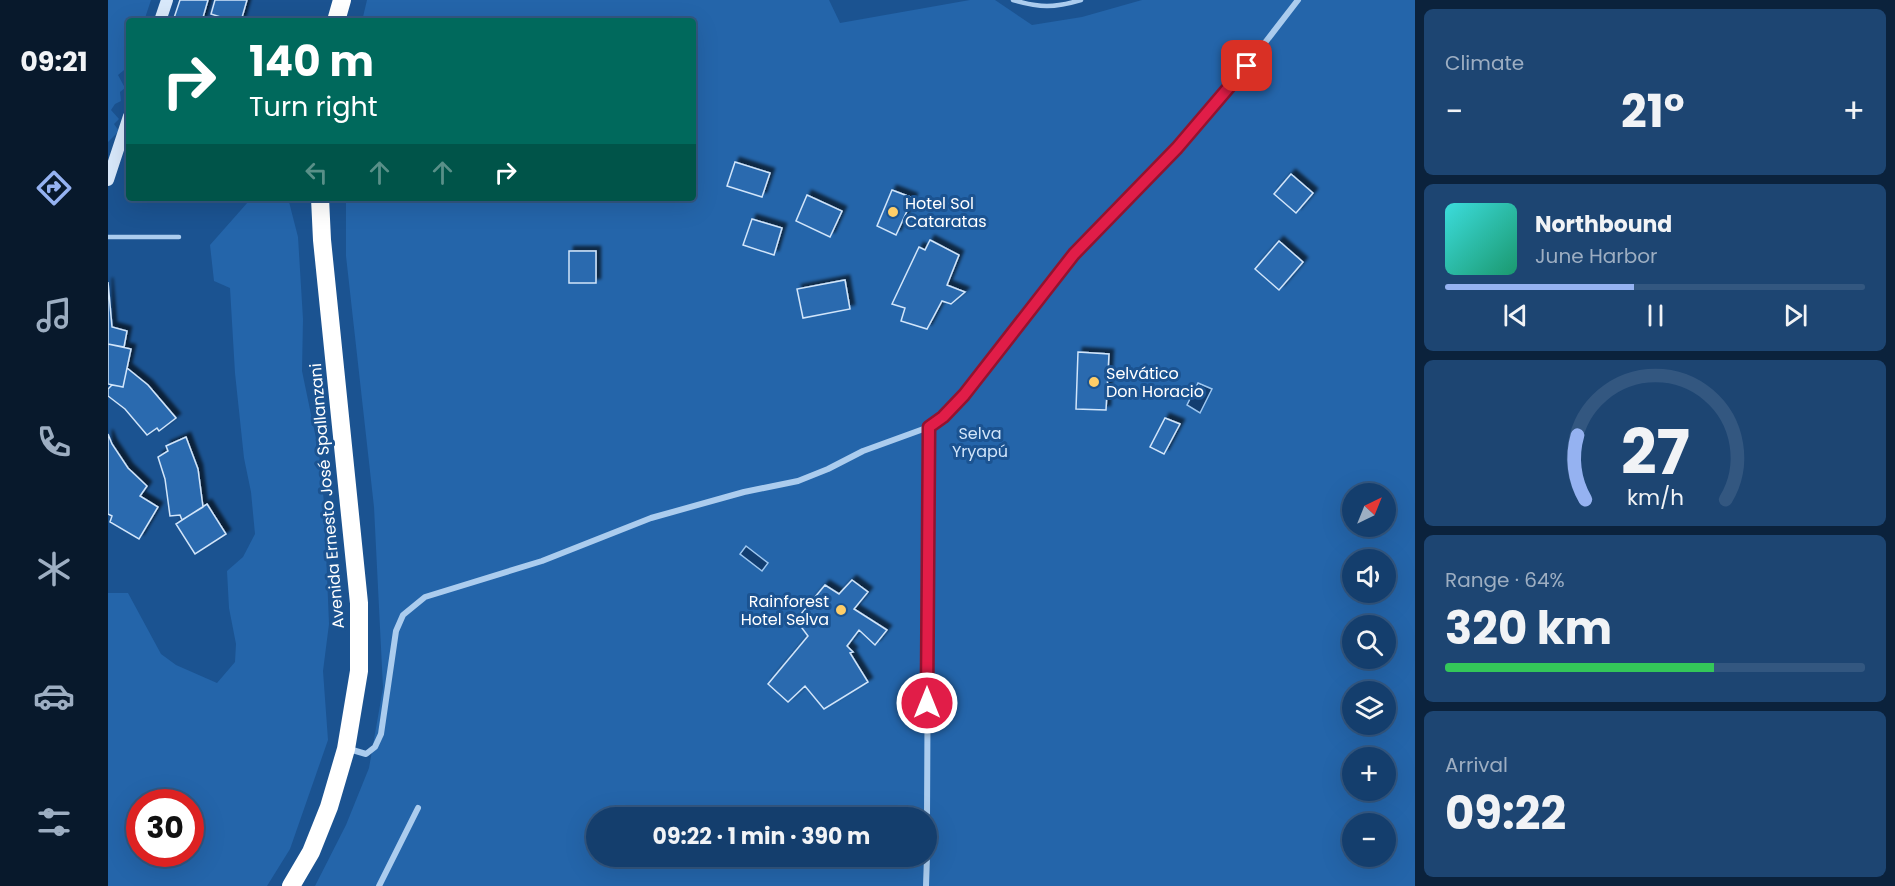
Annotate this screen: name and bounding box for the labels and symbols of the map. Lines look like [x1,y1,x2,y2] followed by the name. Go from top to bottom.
[1221,40,1272,91] pin
[905,192,987,233] place label: Hotel Sol Cataratas
[886,205,900,219] marker: Hotel Sol Cataratas
[304,362,350,630] street label: Avenida Ernesto José Spallanzani
[1106,362,1204,403] place label: Selvático Don Horacio
[1087,375,1101,389] marker: Selvático Don Horacio
[952,422,1008,463] park label: Selva Yryapú
[1342,483,1396,537] north arrow
[741,590,829,631] place label: Rainforest Hotel Selva
[834,603,848,617] marker: Rainforest Hotel Selva
[895,671,959,735] position arrow
[126,789,204,867] speed limit sign: 30

